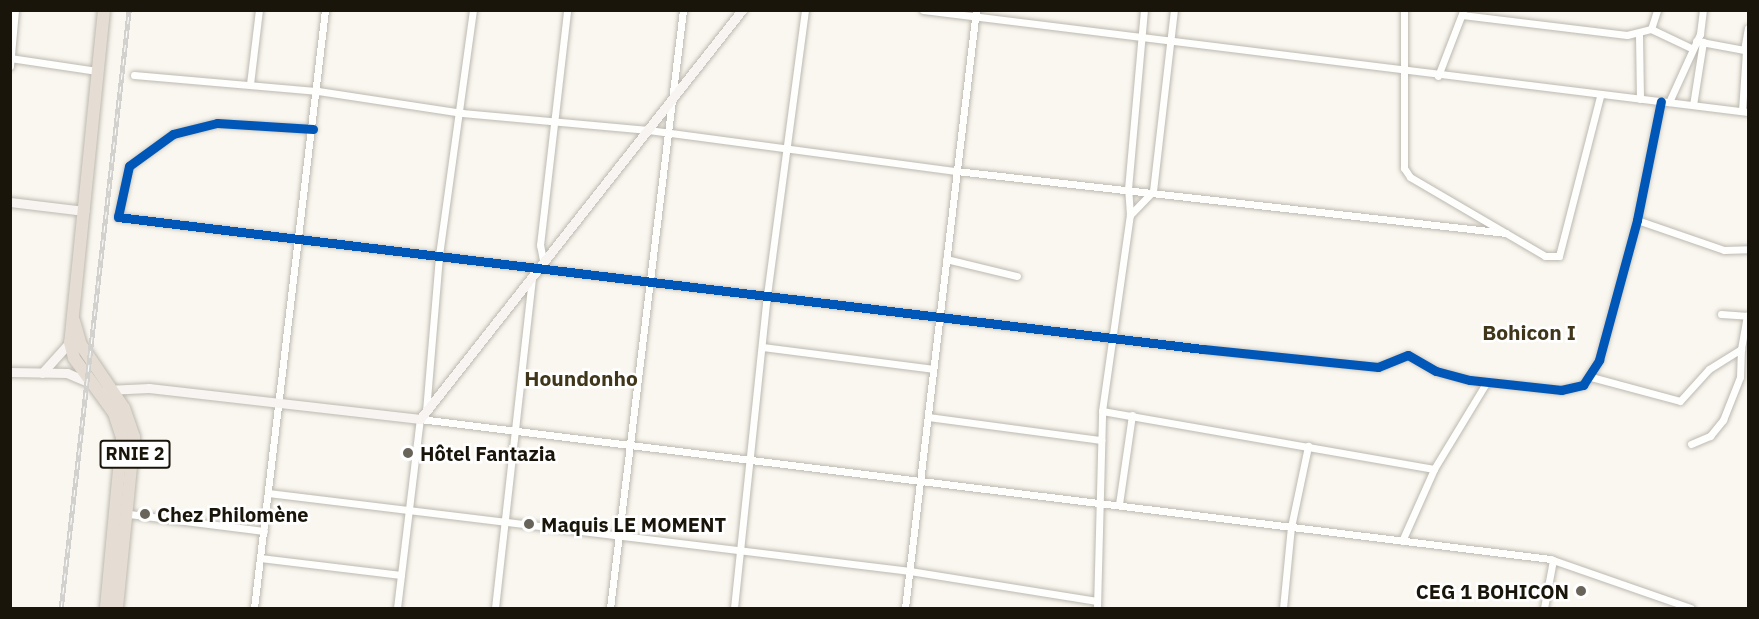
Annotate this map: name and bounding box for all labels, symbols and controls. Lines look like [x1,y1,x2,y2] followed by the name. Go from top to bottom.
[1482,319,1576,345] district label: Bohicon I
[524,365,638,391] district label: Houndonho
[99,439,171,469] road number: RNIE 2
[420,441,556,465] place label: Hôtel Fantazia
[401,446,415,460] marker: Hôtel Fantazia
[157,502,309,526] place label: Chez Philomène
[138,507,152,521] marker: Chez Philomène
[541,512,726,536] place label: Maquis LE MOMENT
[522,517,536,531] marker: Maquis LE MOMENT
[1416,579,1569,603] place label: CEG 1 BOHICON
[1574,584,1588,598] marker: CEG 1 BOHICON

